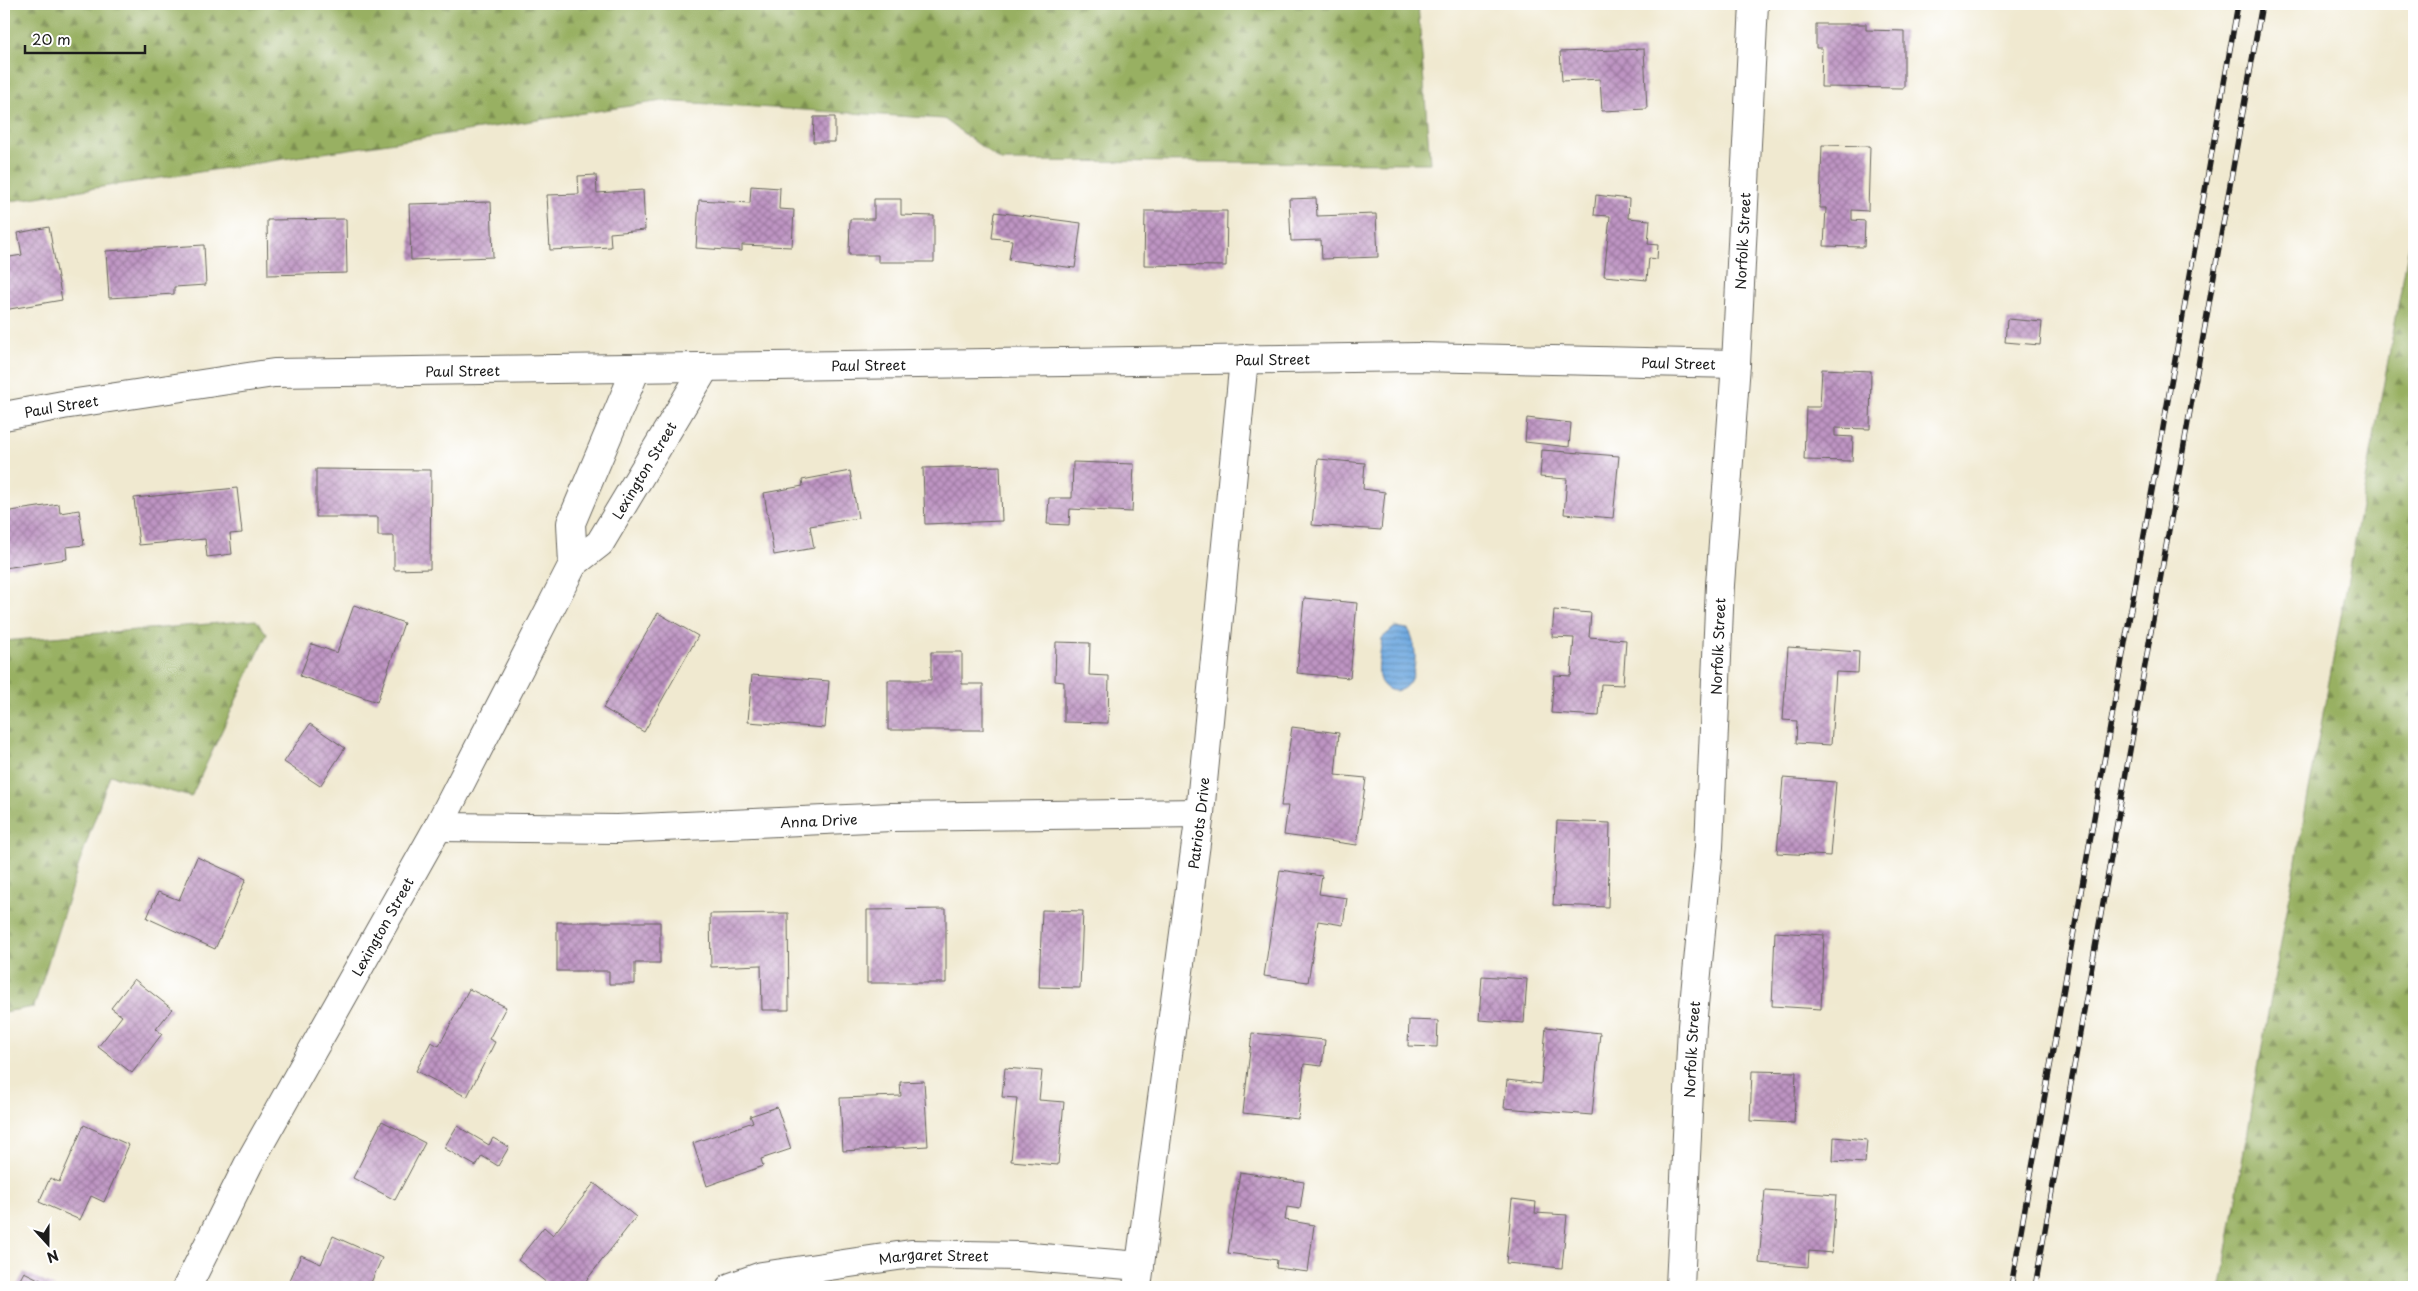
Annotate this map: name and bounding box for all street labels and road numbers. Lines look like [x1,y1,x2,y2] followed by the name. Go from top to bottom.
[1729,192,1755,290] street label: Norfolk Street
[1235,348,1310,370] street label: Paul Street
[1641,351,1716,374] street label: Paul Street
[831,354,907,376] street label: Paul Street
[425,359,501,381] street label: Paul Street
[22,389,100,423] street label: Paul Street
[606,417,681,523] street label: Lexington Street
[1705,597,1730,695] street label: Norfolk Street
[1182,776,1214,870] street label: Patriots Drive
[780,808,858,832] street label: Anna Drive
[346,873,418,980] street label: Lexington Street
[1678,1000,1705,1098] street label: Norfolk Street
[877,1243,989,1269] street label: Margaret Street

